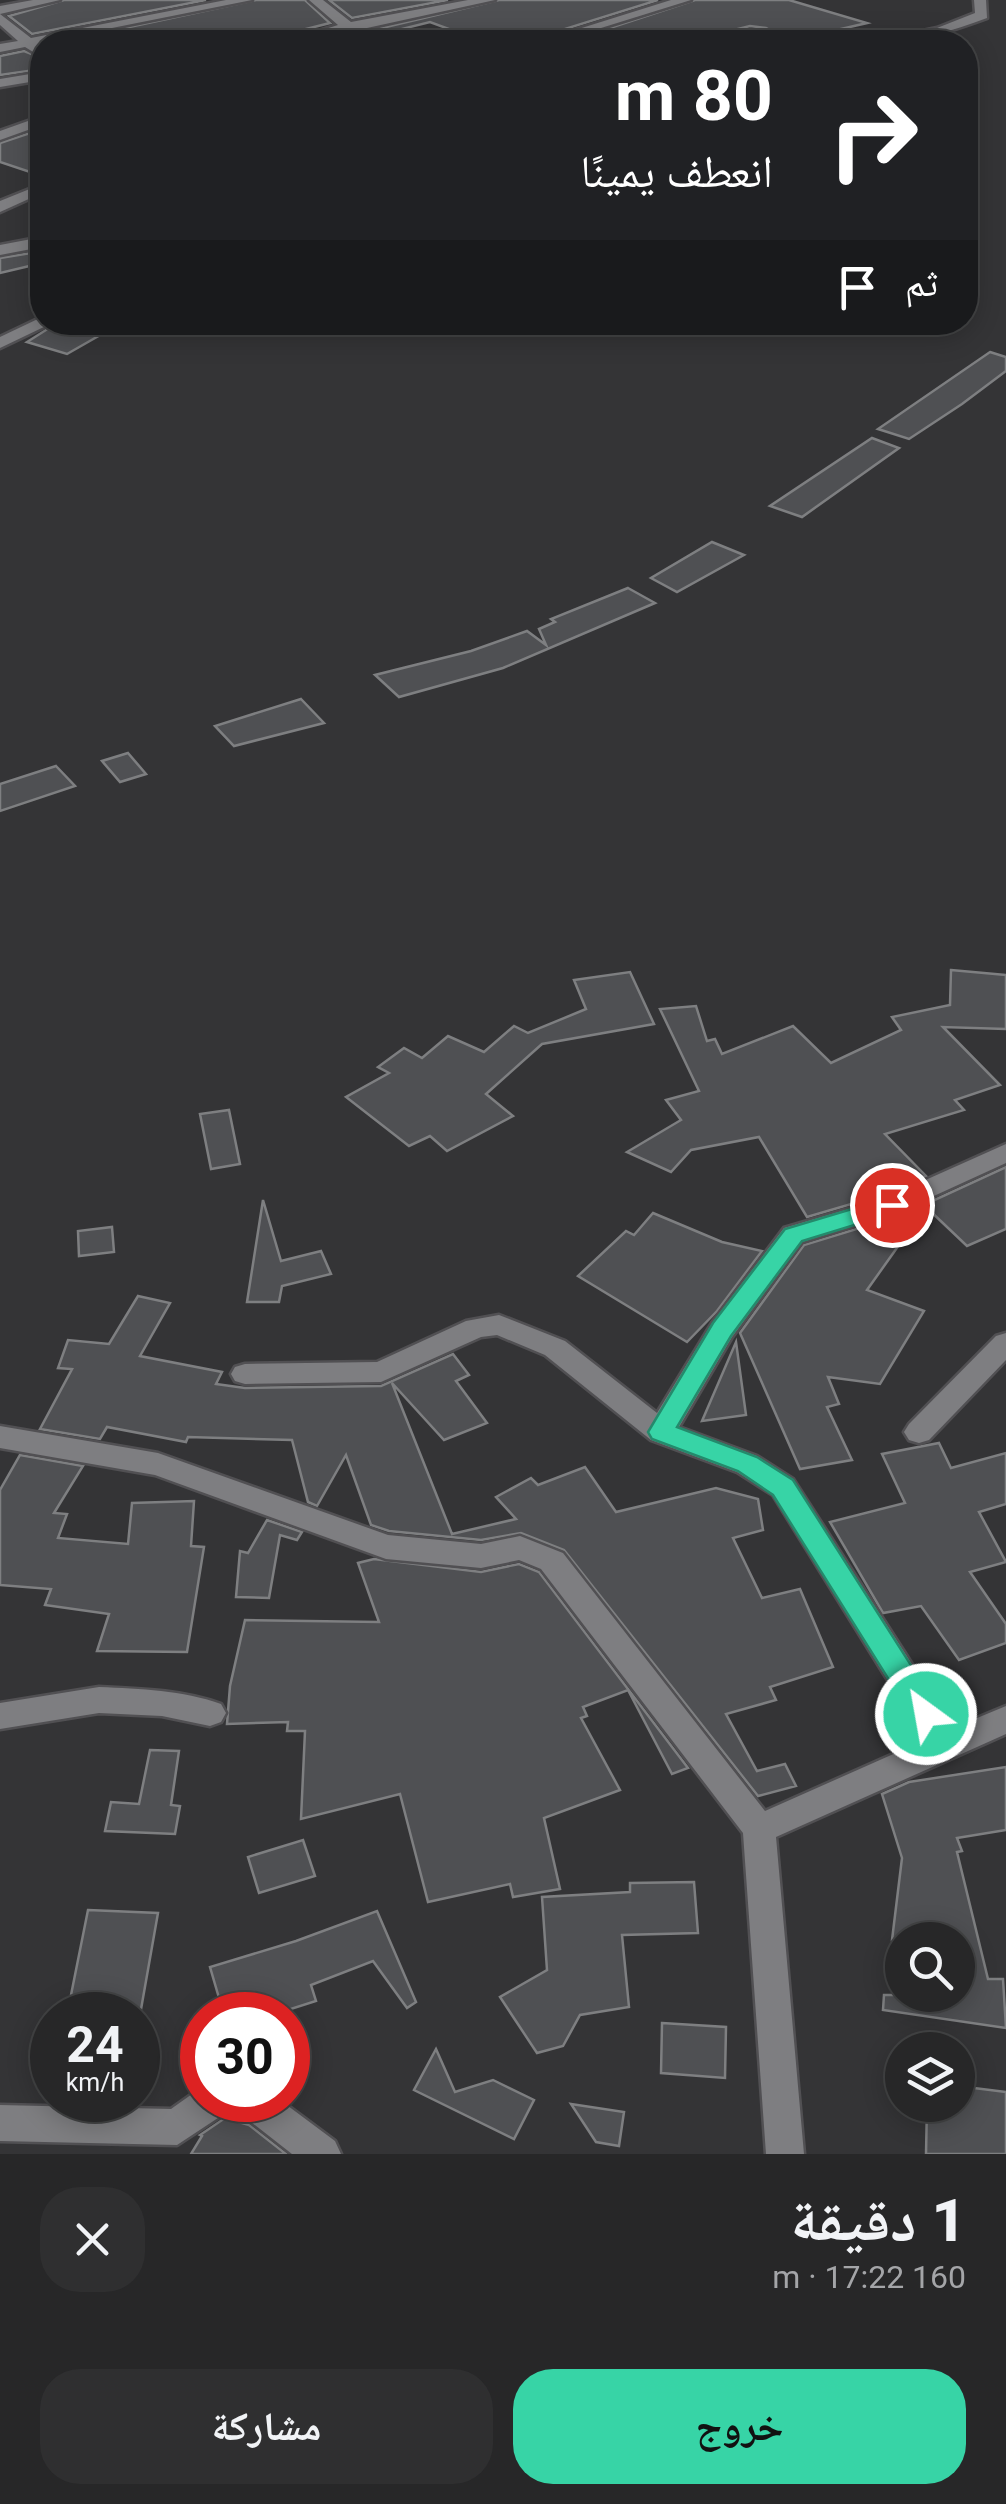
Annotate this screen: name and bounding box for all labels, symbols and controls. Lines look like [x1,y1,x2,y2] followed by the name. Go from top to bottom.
[615,55,773,137] text: 80 m
[808,70,938,200] icon: right
[580,145,773,198] text: انعطف يمينًا
[830,260,885,315] icon: arrive
[905,261,938,305] text: ثم
[850,1163,935,1248] pin
[865,1178,920,1233] icon: arrive
[874,1662,978,1766] position arrow
[885,1922,975,2122] map controls
[885,1922,975,2012] button: search
[180,1992,310,2122] speed limit sign: 30
[66,2016,124,2074] text: 24
[885,2032,975,2122] button: layers
[66,2068,124,2097] text: km/h
[790,2185,966,2256] text: 1 دقيقة
[40,2187,145,2292] button: close
[772,2258,966,2296] text: 160 m · 17:22
[40,2369,493,2484] button: مشاركة
[513,2369,966,2484] button: خروج

